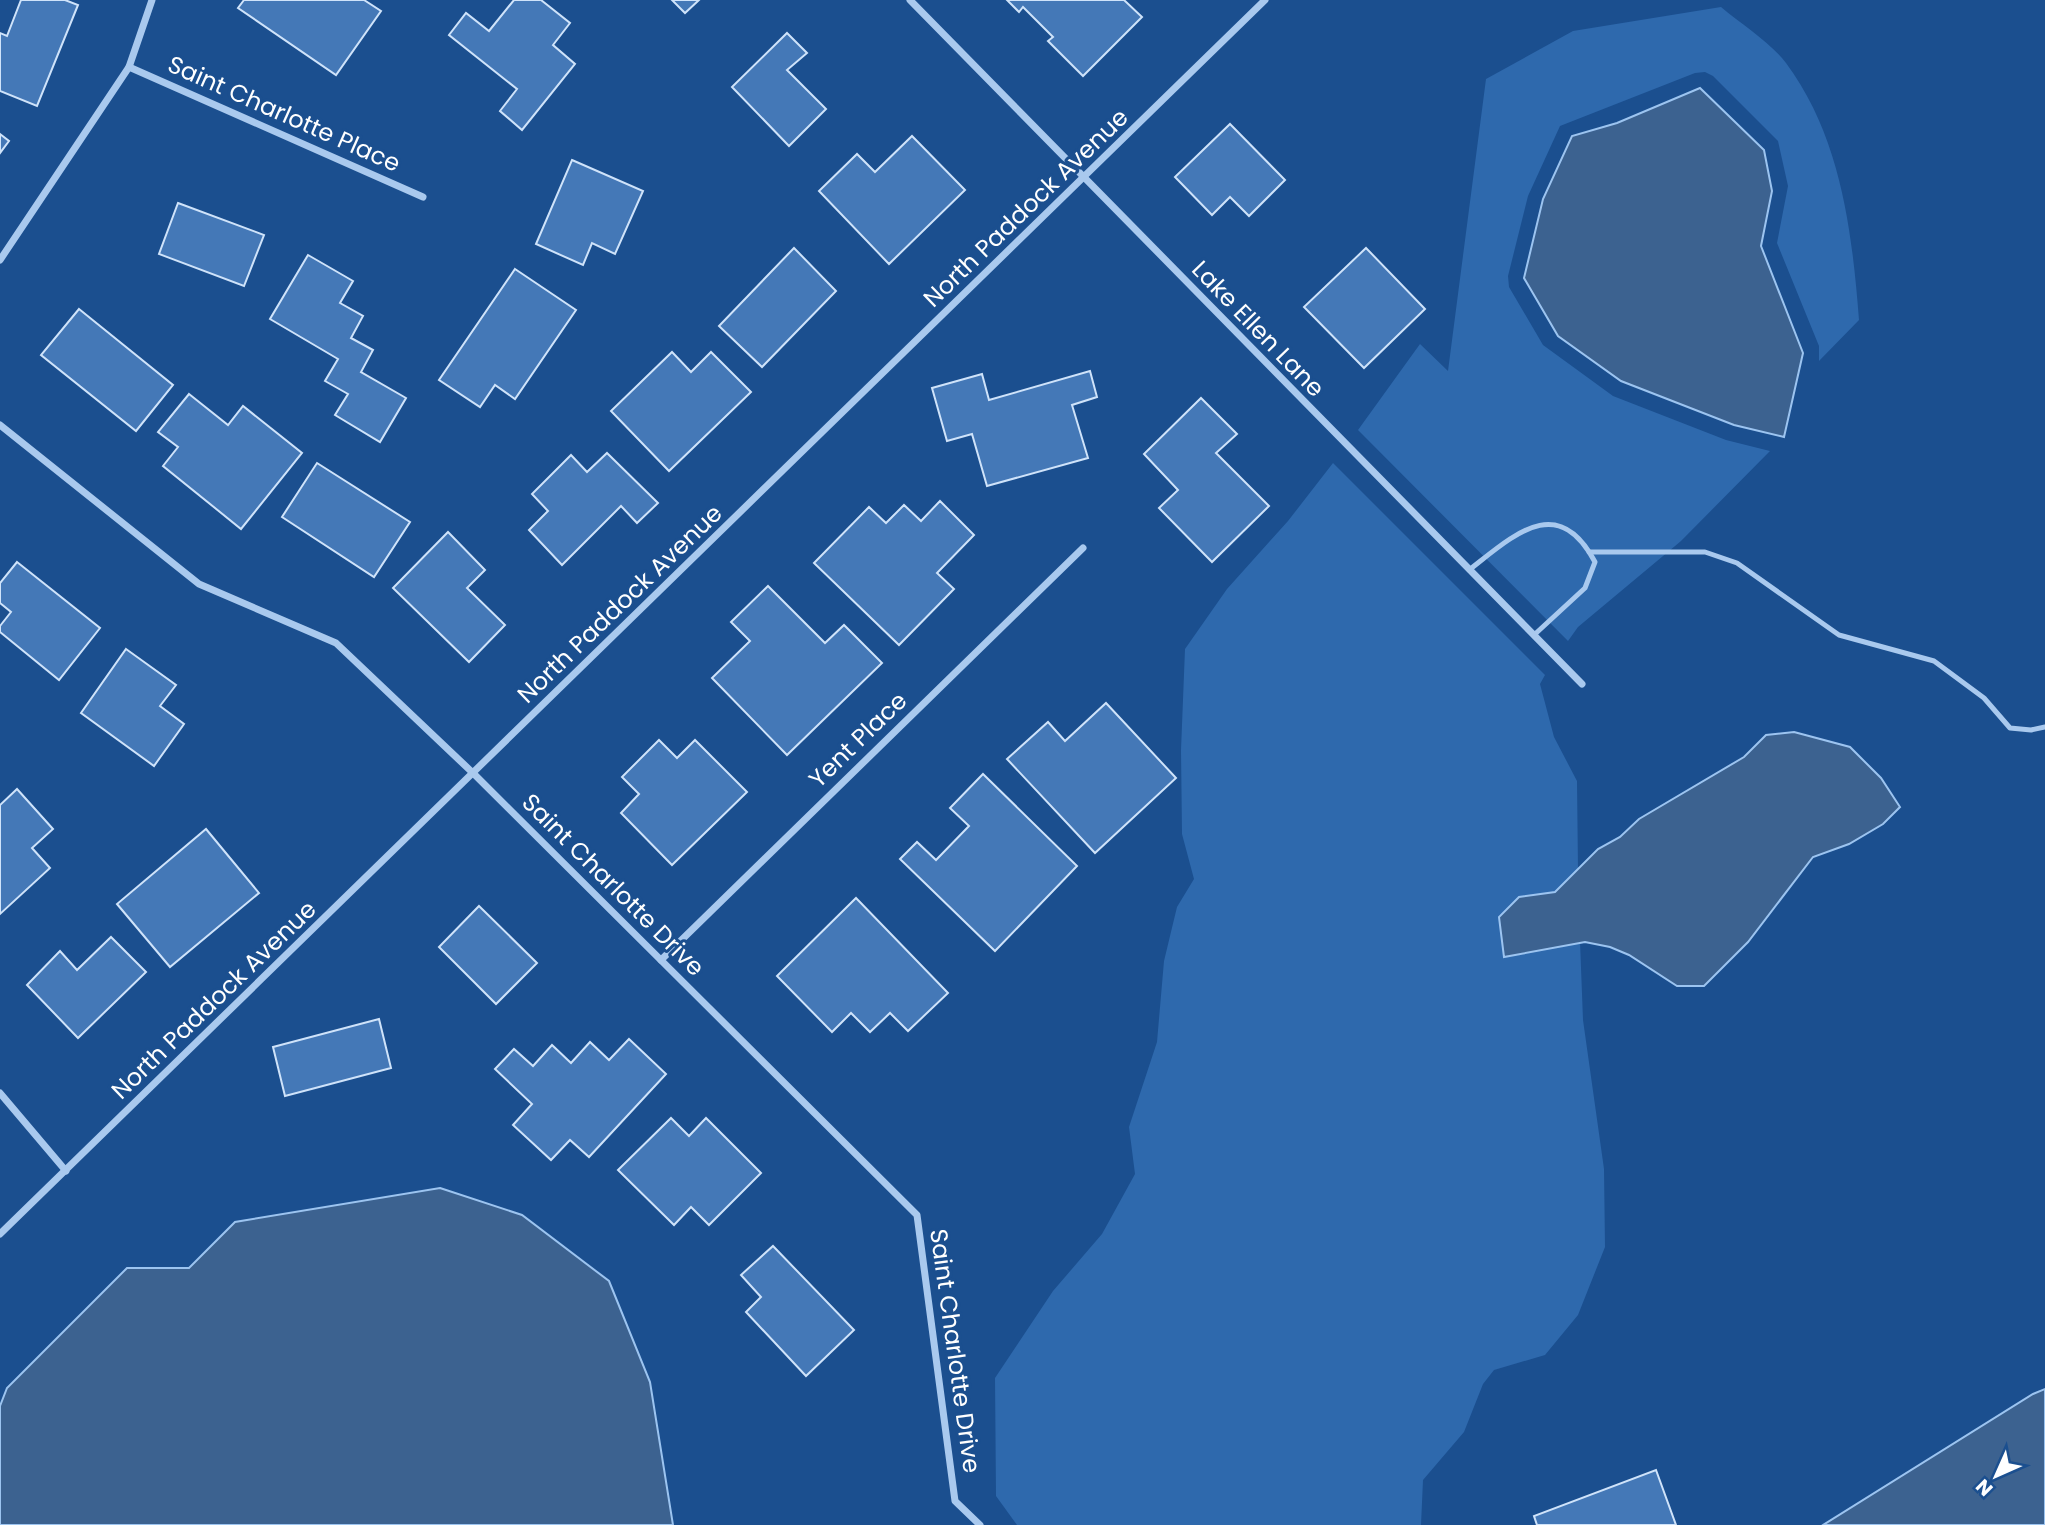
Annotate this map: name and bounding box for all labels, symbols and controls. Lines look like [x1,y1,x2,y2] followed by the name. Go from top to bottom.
[163,47,406,180] street label: Saint Charlotte Place
[916,101,1135,314] street label: North Paddock Avenue
[1185,253,1332,404] street label: Lake Ellen Lane
[510,497,729,710] street label: North Paddock Avenue
[801,684,914,795] street label: Yent Place
[515,786,712,983] street label: Saint Charlotte Drive
[104,893,323,1106] street label: North Paddock Avenue
[922,1227,989,1475] street label: Saint Charlotte Drive
[1961,1441,2031,1511] north arrow
[1970,1473,1999,1502] text: N

